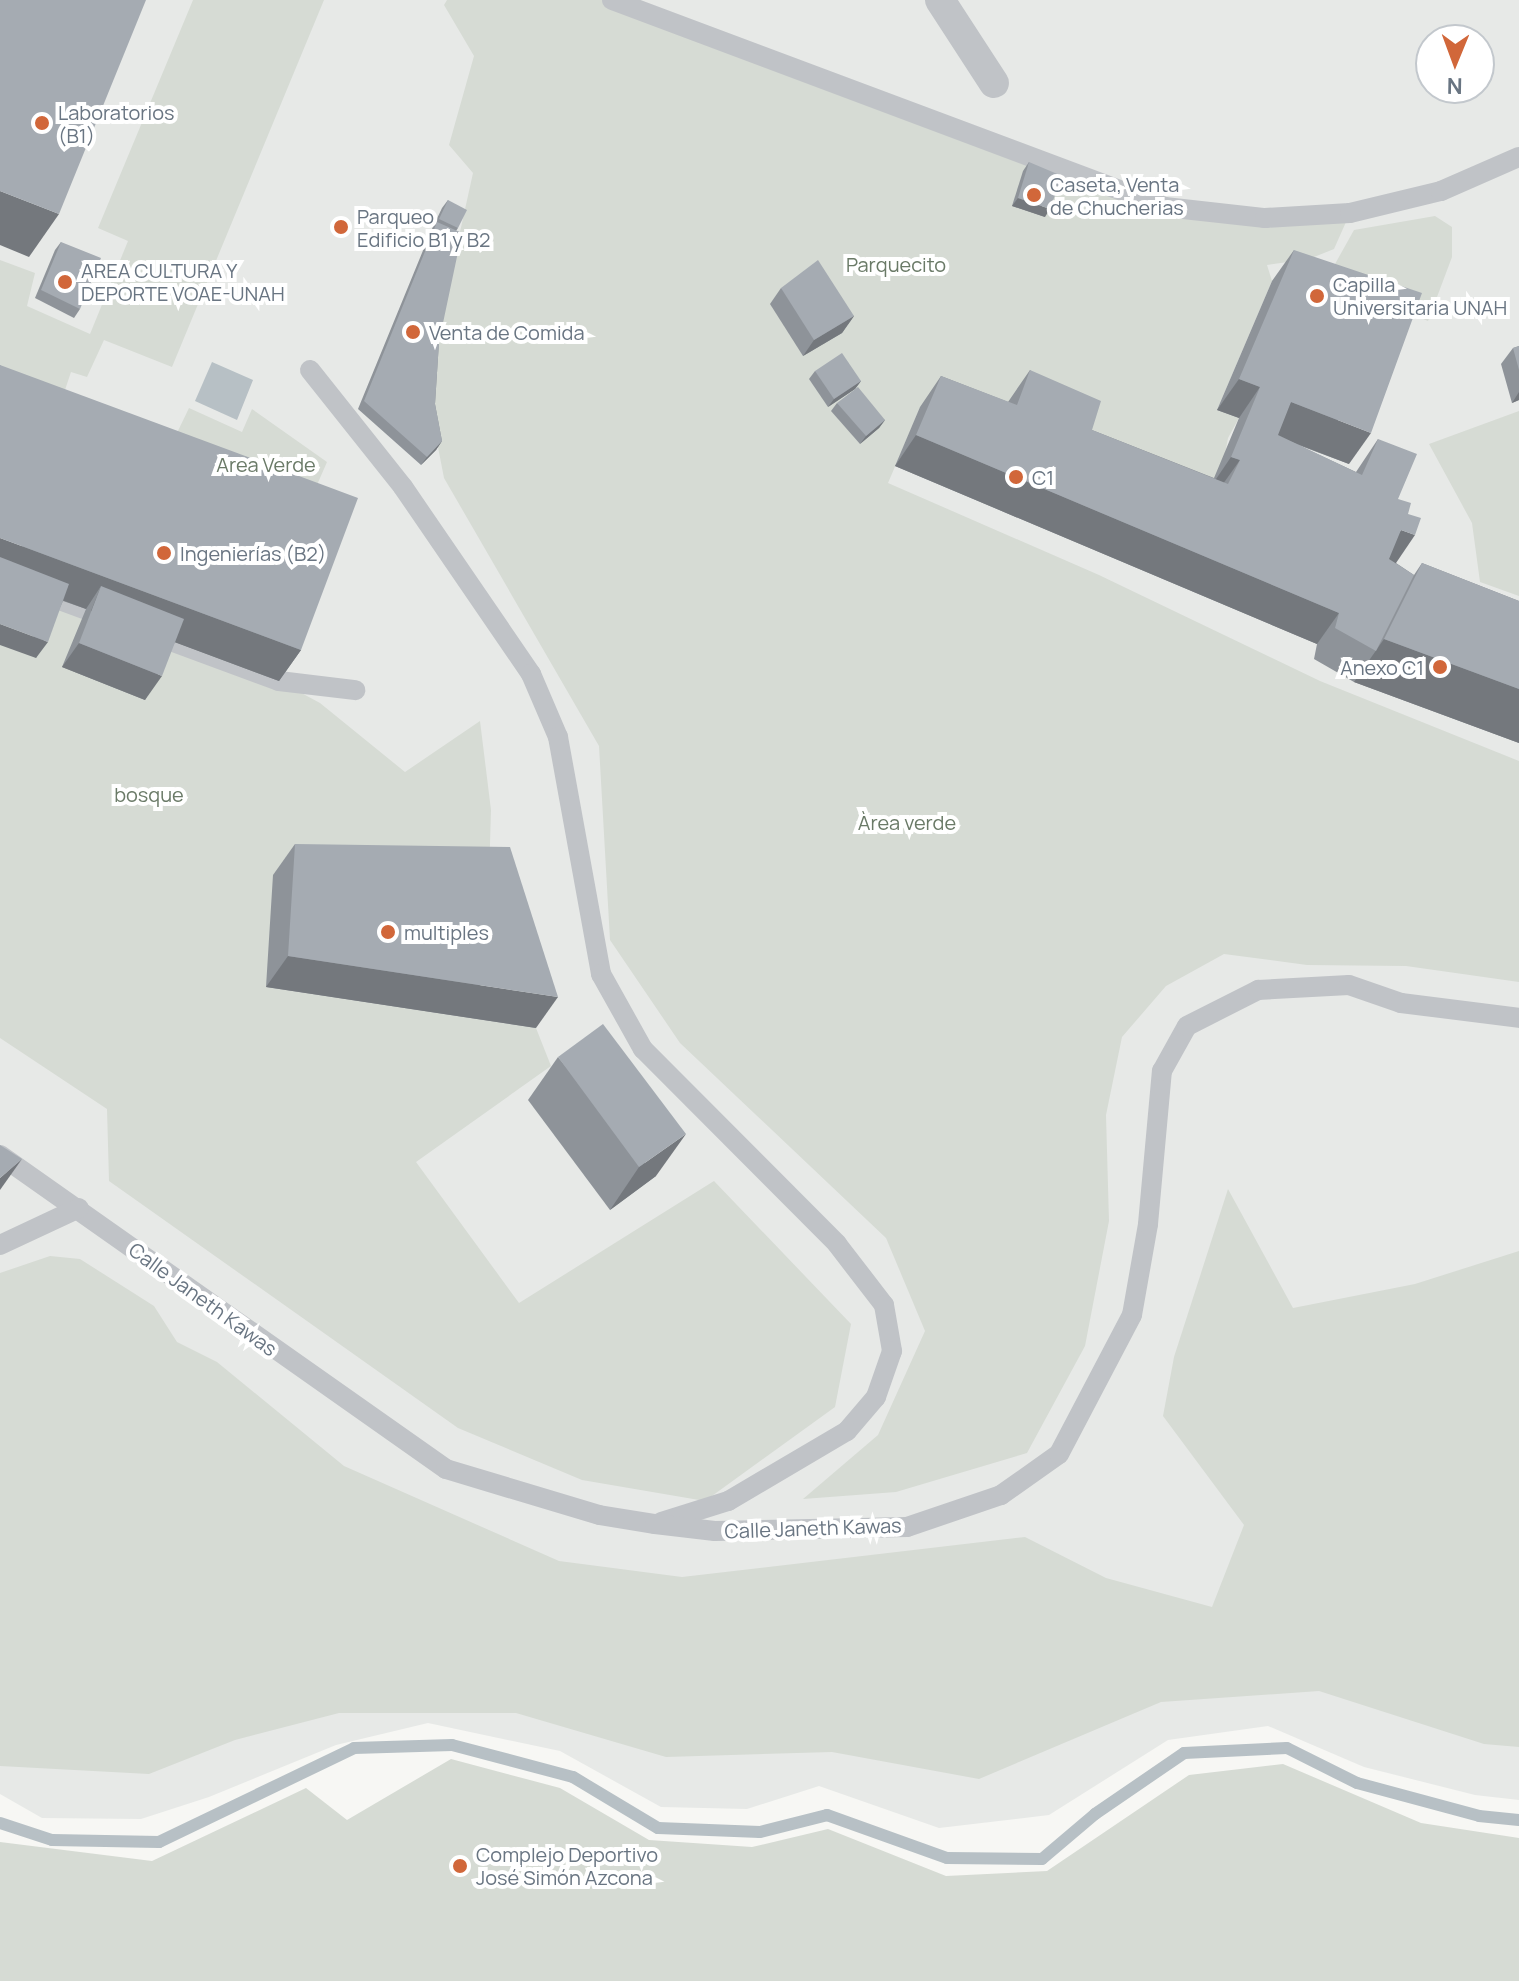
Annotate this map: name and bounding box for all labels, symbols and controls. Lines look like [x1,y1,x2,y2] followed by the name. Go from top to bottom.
[1415,24,1495,104] north arrow
[1446,71,1463,101] text: N
[58,100,174,147] place label: Laboratorios (B1)
[33,114,51,132] marker: Laboratorios (B1)
[1050,172,1184,219] place label: Caseta, Venta de Chucherias
[1025,186,1043,204] marker: Caseta, Venta de Chucherias
[357,204,491,251] place label: Parqueo Edificio B1 y B2
[332,218,350,236] marker: Parqueo Edificio B1 y B2
[846,252,946,276] park label: Parquecito
[81,258,285,305] place label: AREA CULTURA Y DEPORTE VOAE-UNAH
[1333,272,1507,319] place label: Capilla Universitaria UNAH
[56,273,74,291] marker: AREA CULTURA Y DEPORTE VOAE-UNAH
[1308,287,1326,305] marker: Capilla Universitaria UNAH
[429,320,585,344] place label: Venta de Comida
[404,323,422,341] marker: Venta de Comida
[216,452,316,476] park label: Area Verde
[1032,465,1054,489] place label: C1
[1007,468,1025,486] marker: C1
[180,541,326,565] place label: Ingenierías (B2)
[155,544,173,562] marker: Ingenierías (B2)
[1340,655,1424,679] place label: Anexo C1
[1431,658,1449,676] marker: Anexo C1
[114,782,184,806] park label: bosque
[858,810,956,834] park label: Àrea verde
[404,920,489,944] place label: multiples
[379,923,397,941] marker: multiples
[124,1237,282,1361] street label: Calle Janeth Kawas
[724,1513,902,1543] street label: Calle Janeth Kawas
[476,1842,658,1889] place label: Complejo Deportivo José Simón Azcona
[451,1857,469,1875] marker: Complejo Deportivo José Simón Azcona

